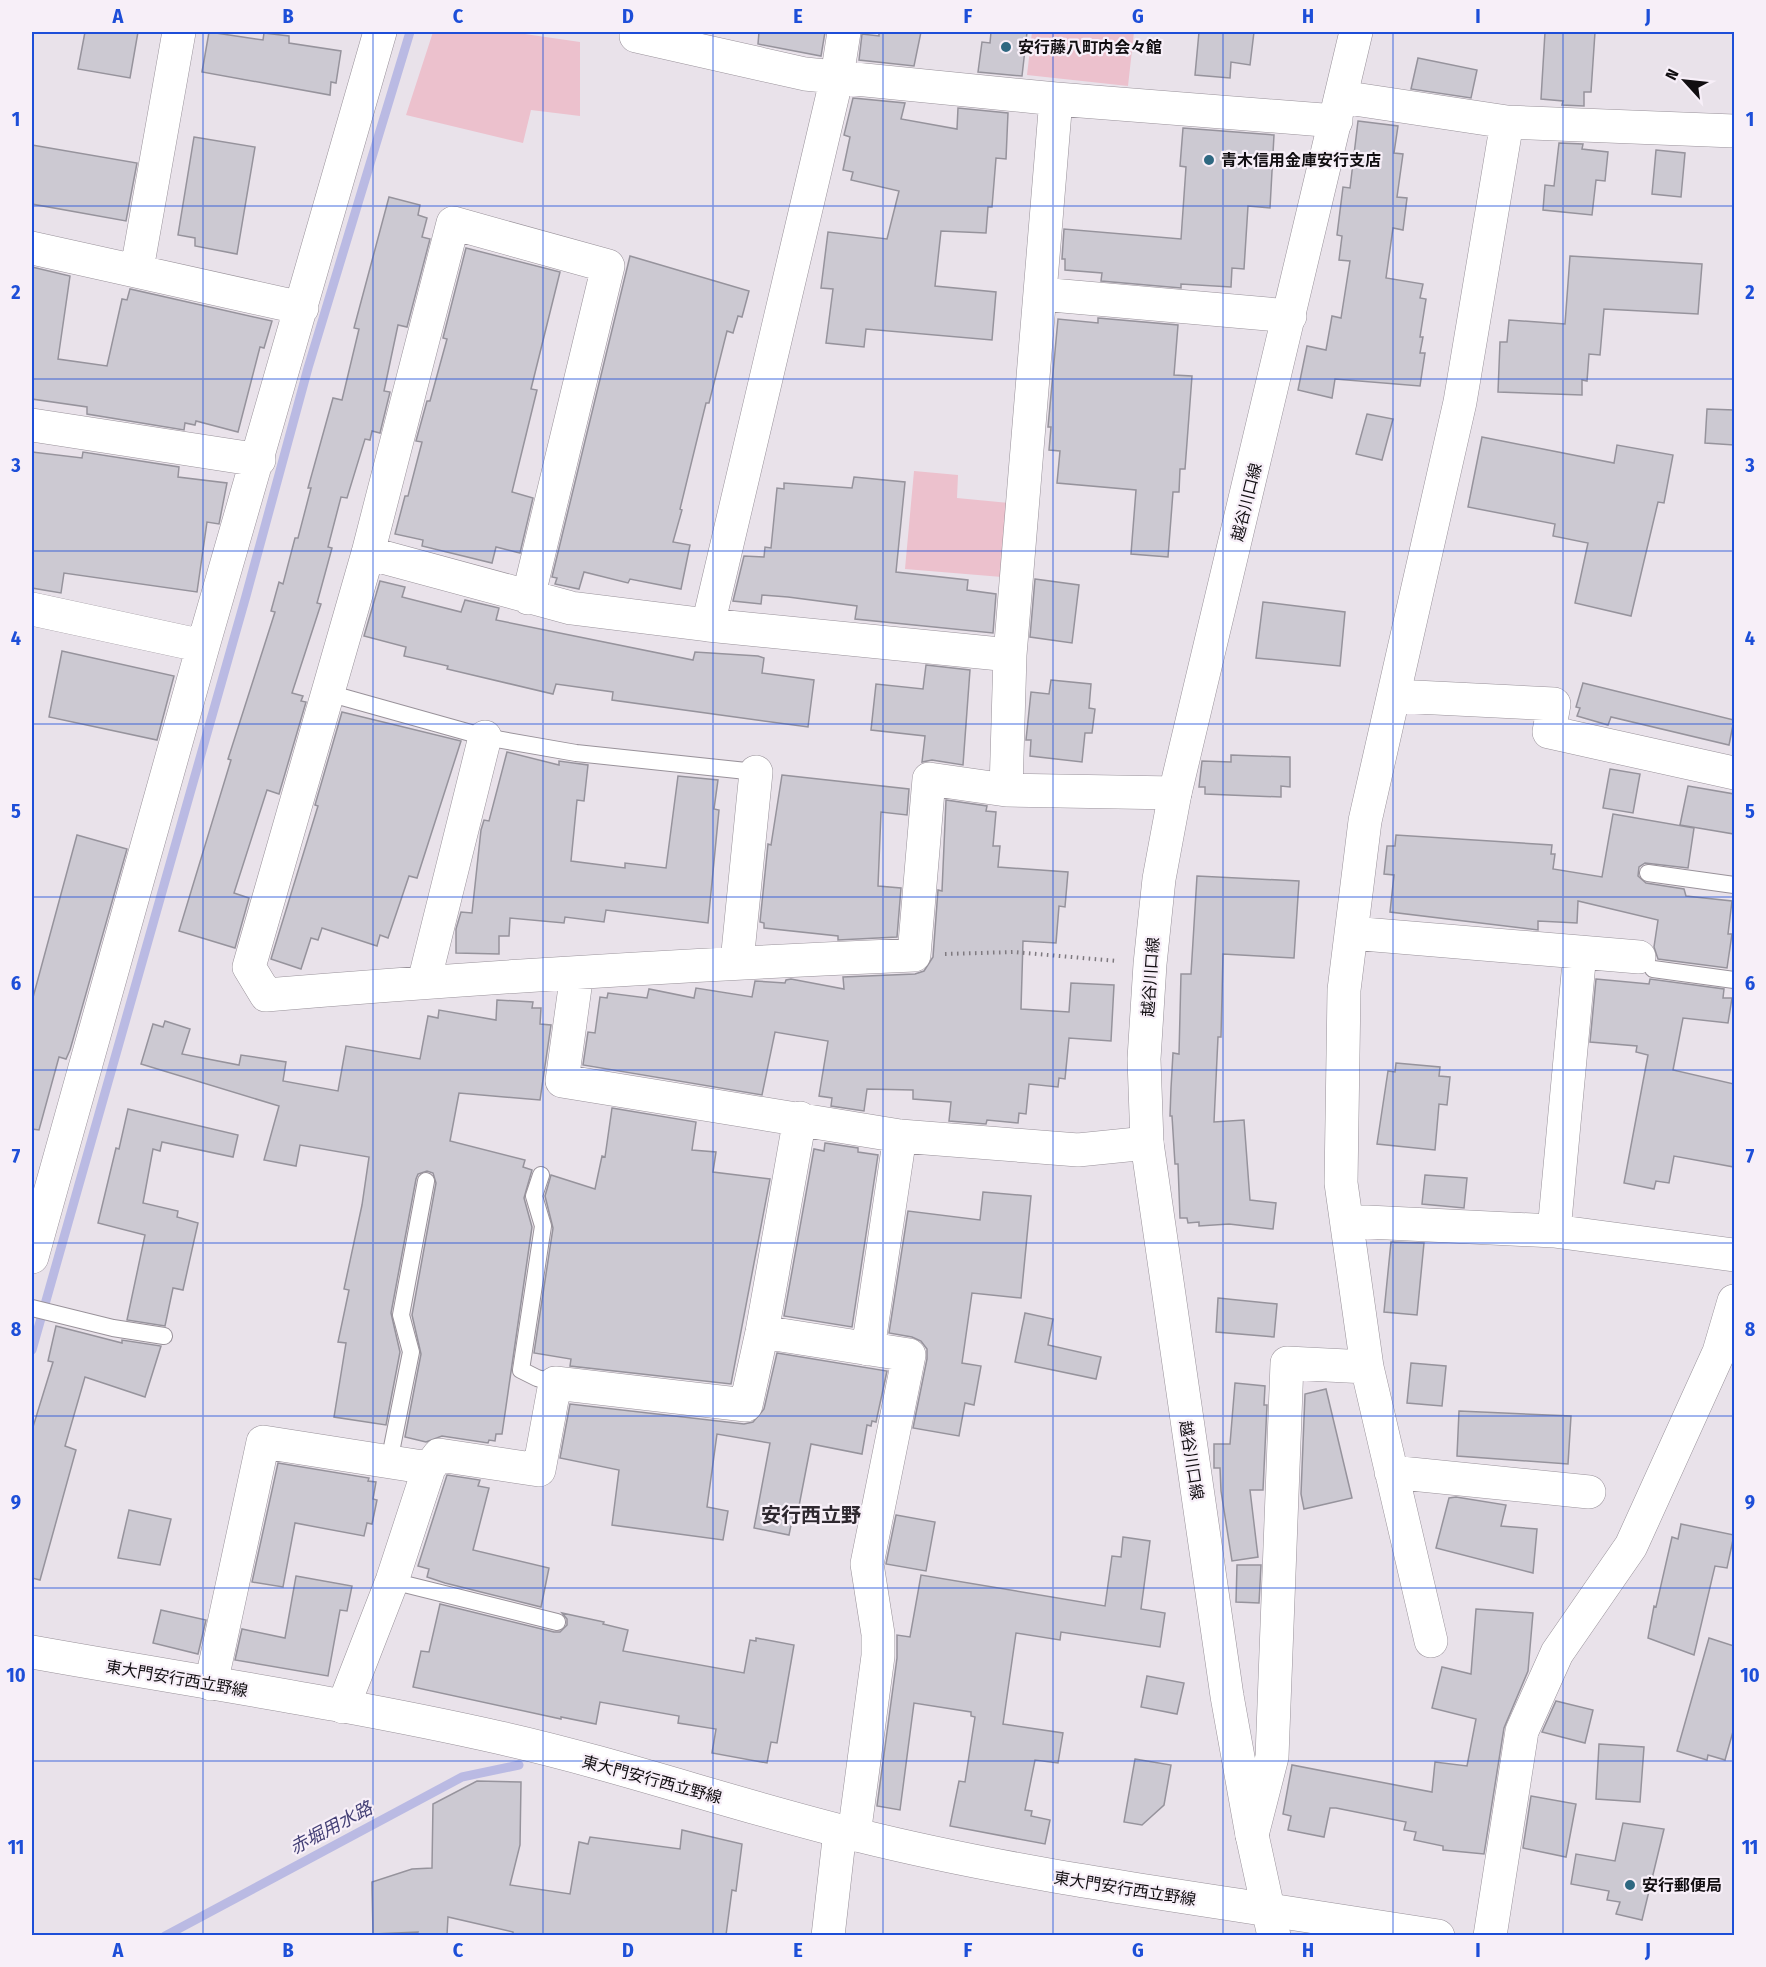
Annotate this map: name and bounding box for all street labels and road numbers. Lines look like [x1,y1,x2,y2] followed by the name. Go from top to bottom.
[1228,461,1265,543] street label: 越谷川口線
[1138,936,1163,1018] street label: 越谷川口線
[1176,1419,1207,1501] street label: 越谷川口線
[104,1657,249,1700] street label: 東大門安行西立野線
[580,1752,724,1807] street label: 東大門安行西立野線
[1052,1868,1198,1909] street label: 東大門安行西立野線

